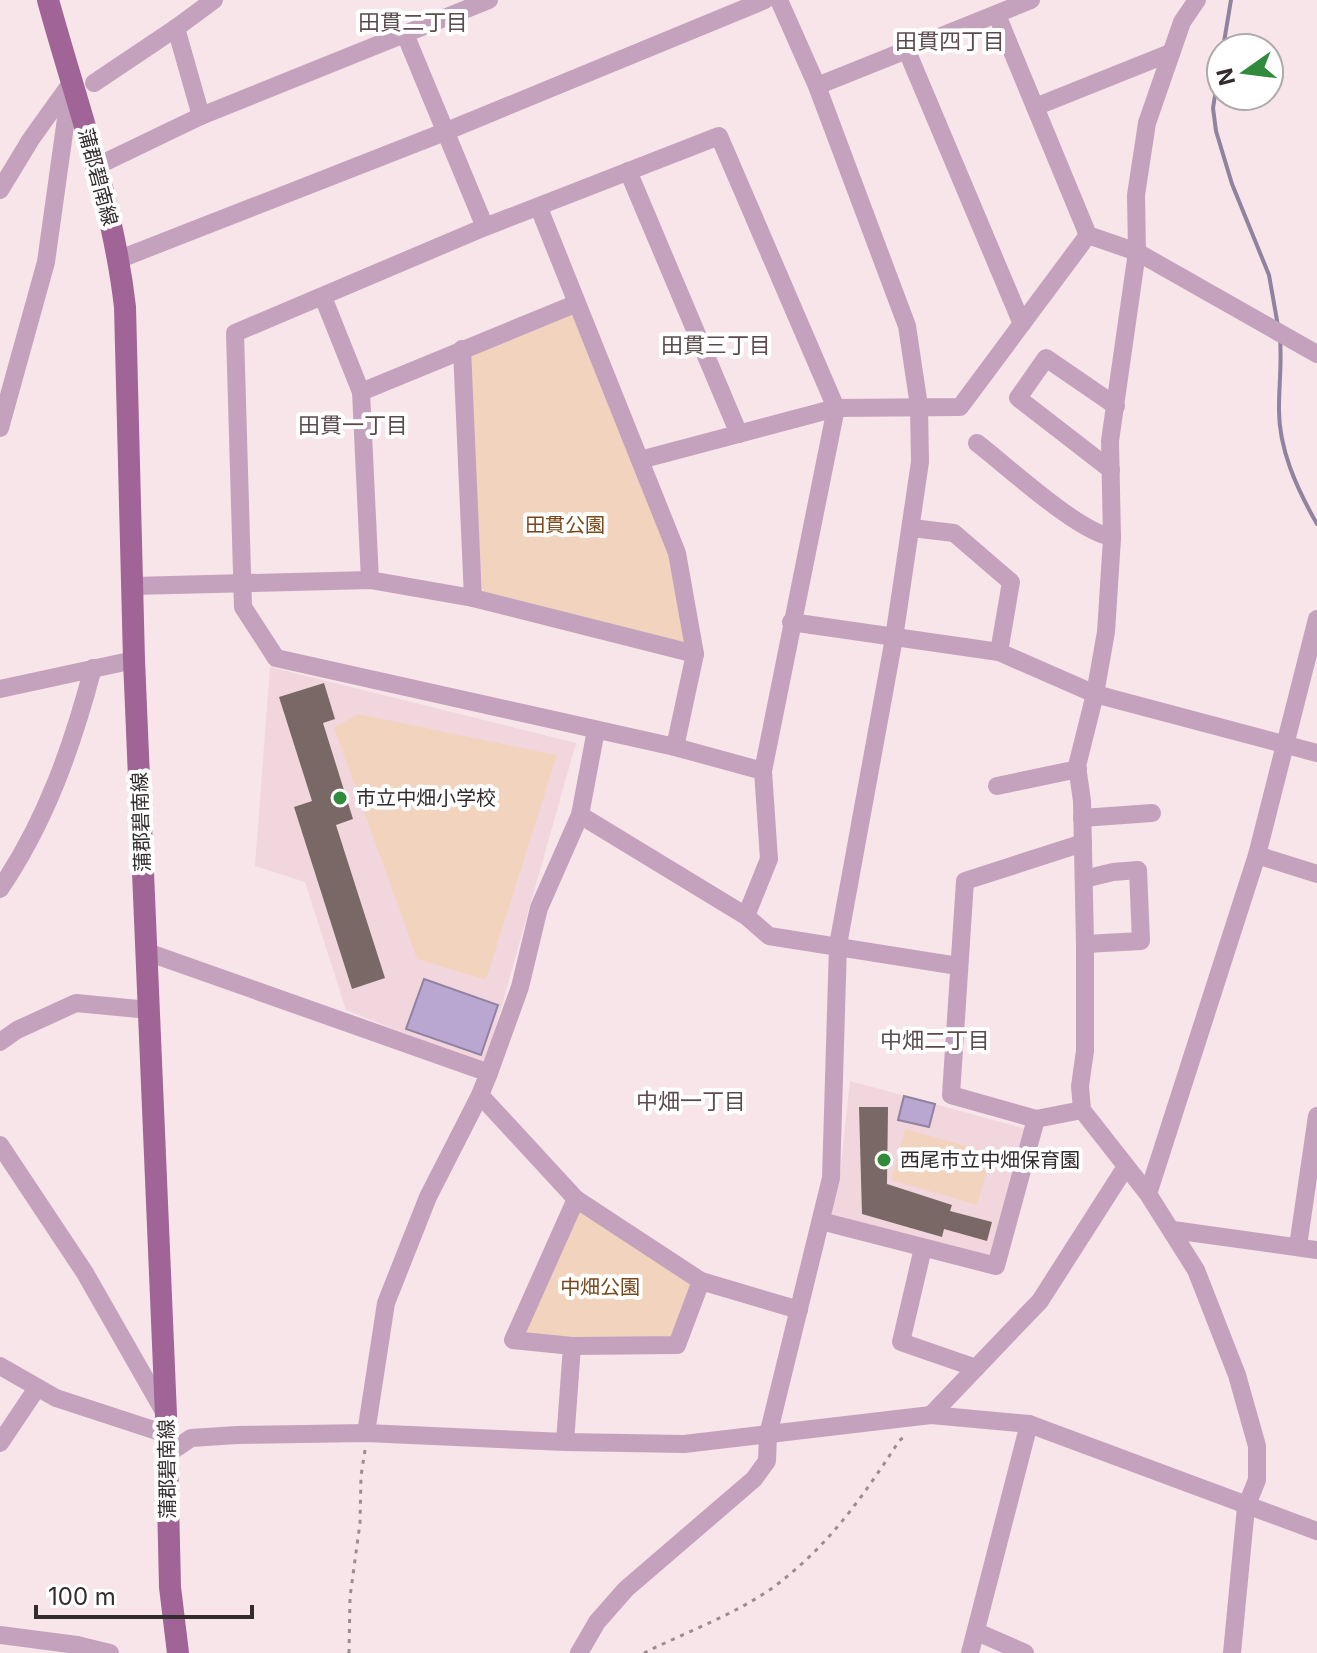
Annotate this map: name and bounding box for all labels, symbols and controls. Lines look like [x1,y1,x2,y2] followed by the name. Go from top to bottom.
[358,9,468,35] district label: 田貫二丁目
[895,28,1005,54] district label: 田貫四丁目
[1205,32,1285,112] north arrow
[1211,66,1240,88] text: N
[73,126,123,228] street label: 蒲郡碧南線
[661,332,771,358] district label: 田貫三丁目
[298,412,408,438] district label: 田貫一丁目
[525,513,605,537] park label: 田貫公園
[127,772,155,872] street label: 蒲郡碧南線
[356,786,496,810] place label: 市立中畑小学校
[331,789,349,807] marker: 市立中畑小学校
[880,1027,990,1053] district label: 中畑二丁目
[636,1088,746,1114] district label: 中畑一丁目
[900,1148,1080,1172] place label: 西尾市立中畑保育園
[875,1151,893,1169] marker: 西尾市立中畑保育園
[560,1275,640,1299] park label: 中畑公園
[154,1419,180,1519] street label: 蒲郡碧南線
[36,1569,252,1619] scale bar
[48,1582,116,1611] text: 100 m

